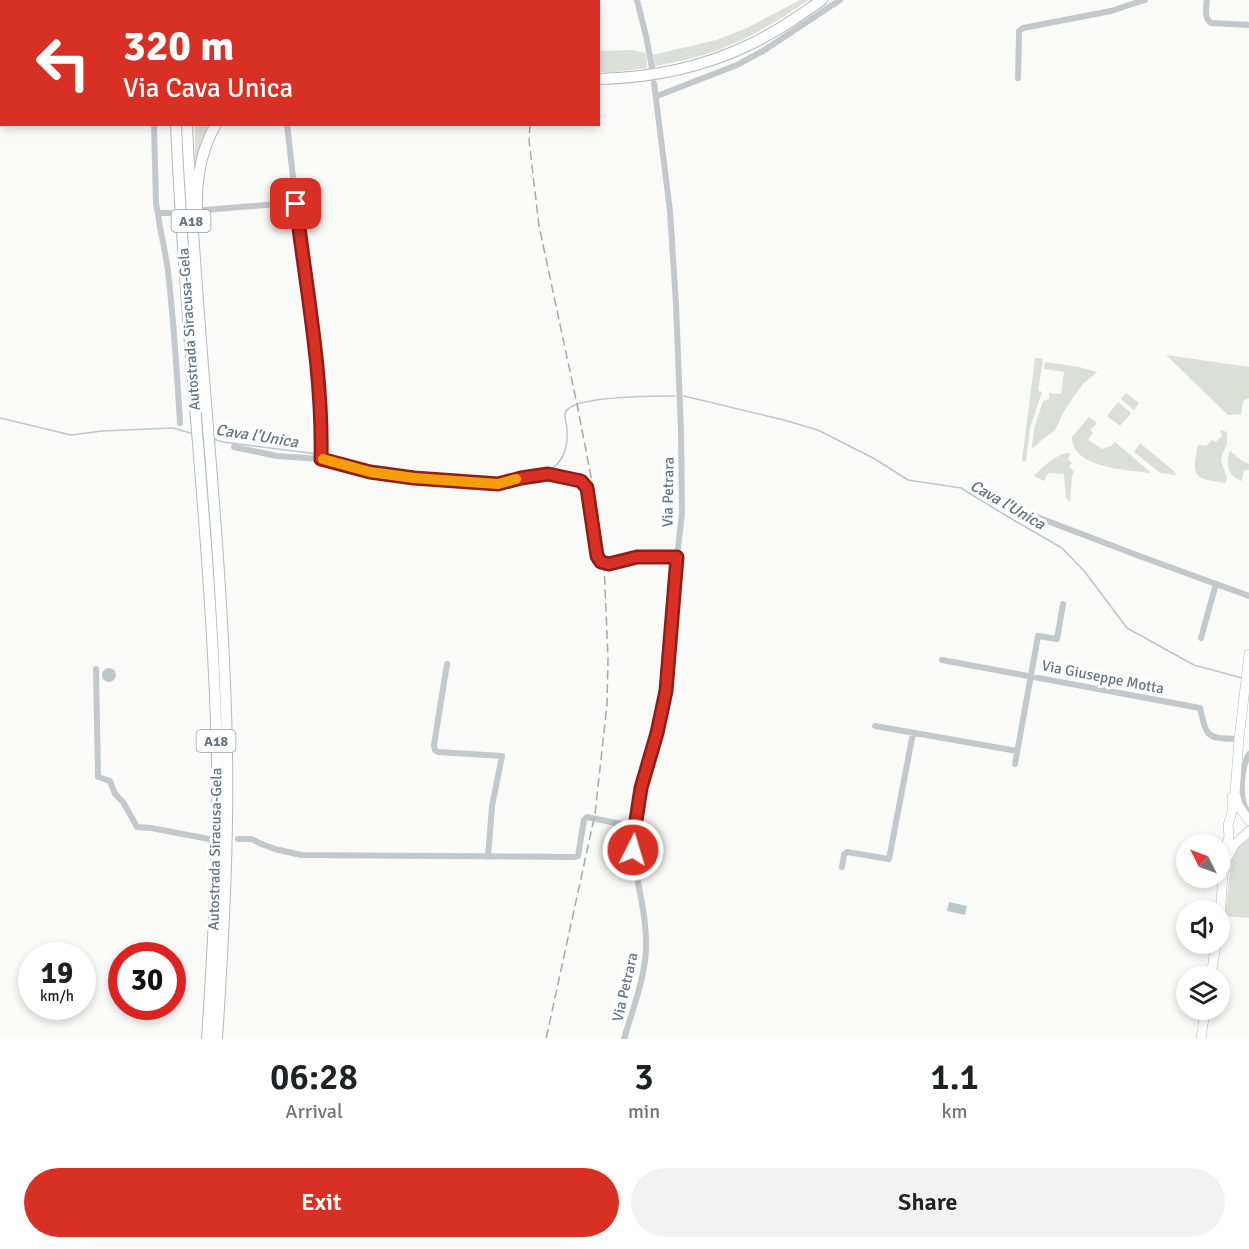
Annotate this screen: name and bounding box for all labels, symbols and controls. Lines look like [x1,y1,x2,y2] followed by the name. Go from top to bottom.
[123,21,234,72] text: 320 m
[24,24,102,102] icon: left
[123,72,293,105] text: Via Cava Unica
[270,178,321,229] pin
[279,187,312,220] icon: arrive
[172,210,210,232] road number: A18
[174,247,204,411] street label: Autostrada Siracusa-Gela
[214,420,300,453] water label: Cava l'Unica
[658,457,678,527] street label: Via Petrara
[966,475,1049,535] water label: Cava l'Unica
[1040,656,1166,698] street label: Via Giuseppe Motta
[196,730,236,752] road number: A18
[205,767,225,931] street label: Autostrada Siracusa-Gela
[601,818,665,882] position arrow
[1176,834,1230,888] north arrow
[1176,834,1230,1020] map controls
[1176,900,1230,954] button: sound
[108,942,186,1020] speed limit sign: 30
[608,951,642,1023] street label: Via Petrara
[41,955,73,992] text: 19
[1176,966,1230,1020] button: layers
[40,987,74,1005] text: km/h
[270,1055,358,1100] text: 06:28
[634,1055,654,1100] text: 3
[930,1055,979,1100] text: 1.1
[285,1099,343,1124] text: Arrival
[628,1099,660,1124] text: min
[942,1099,968,1124] text: km
[24,1168,619,1237] button: Exit
[631,1168,1225,1237] button: Share

